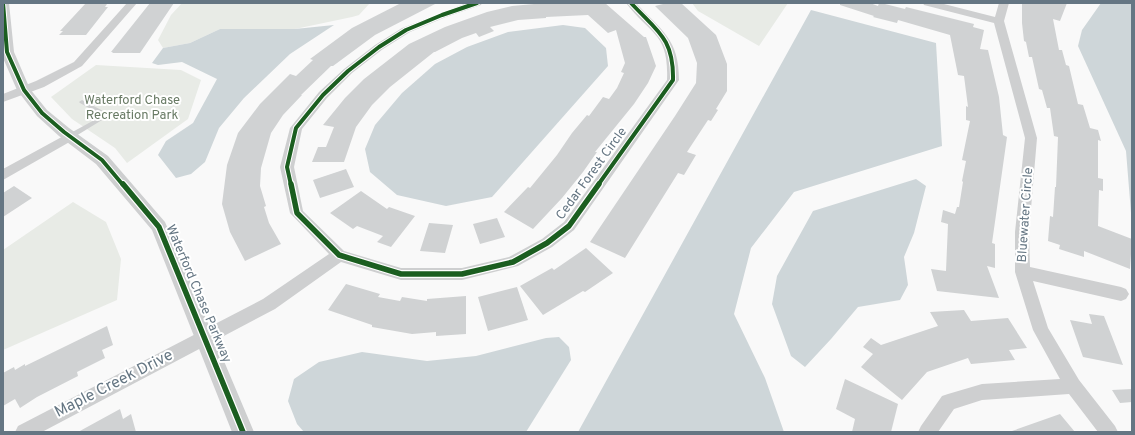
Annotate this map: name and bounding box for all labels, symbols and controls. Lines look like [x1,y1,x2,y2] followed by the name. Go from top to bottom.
[84,93,180,124] park label: Waterford Chase Recreation Park
[553,125,631,223] street label: Cedar Forest Circle
[1015,167,1037,263] street label: Bluewater Circle
[162,222,234,366] street label: Waterford Chase Parkway
[51,345,177,423] street label: Maple Creek Drive

